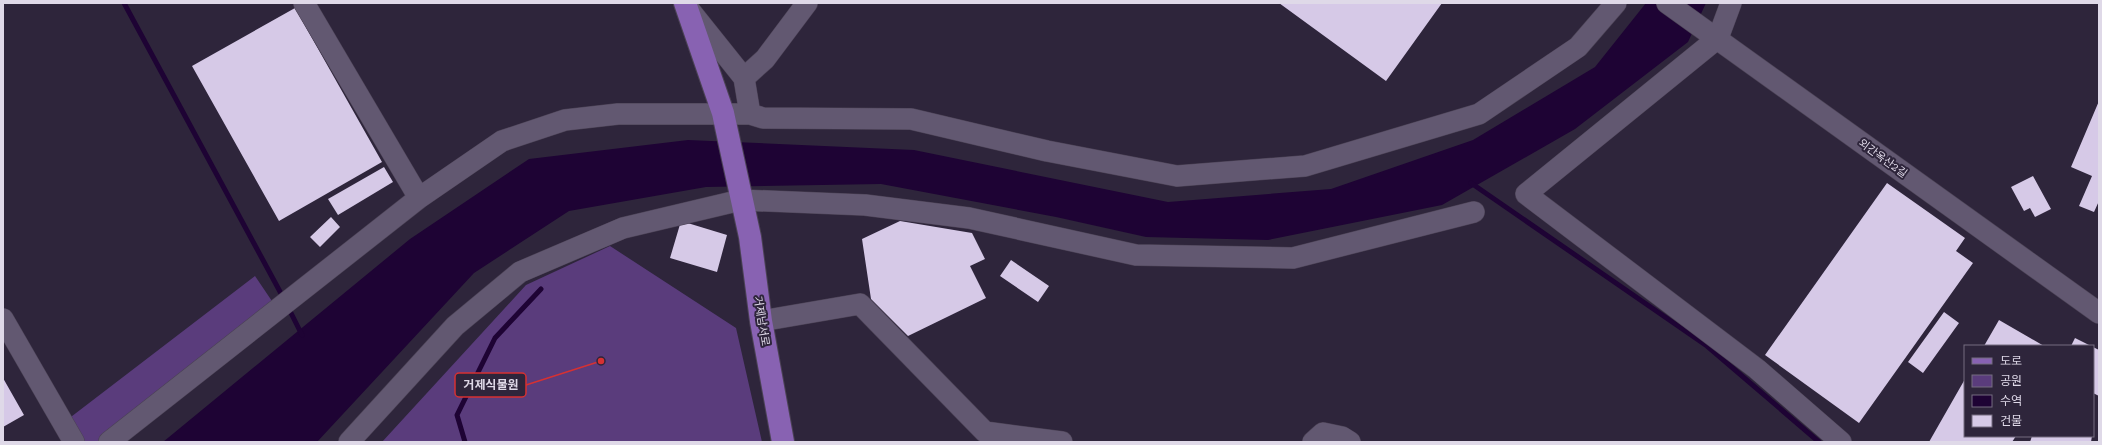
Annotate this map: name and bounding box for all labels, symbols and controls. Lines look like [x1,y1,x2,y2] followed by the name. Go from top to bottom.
[1856,136,1909,180] street label: 외간옥산2길
[751,295,772,347] street label: 거제남서로
[1964,345,2094,437] legend
[2000,354,2022,368] text: 도로
[455,373,526,397] callout: 거제식물원
[2000,374,2022,388] text: 공원
[463,378,519,392] text: 거제식물원
[2000,394,2022,408] text: 수역
[2000,414,2022,428] text: 건물

